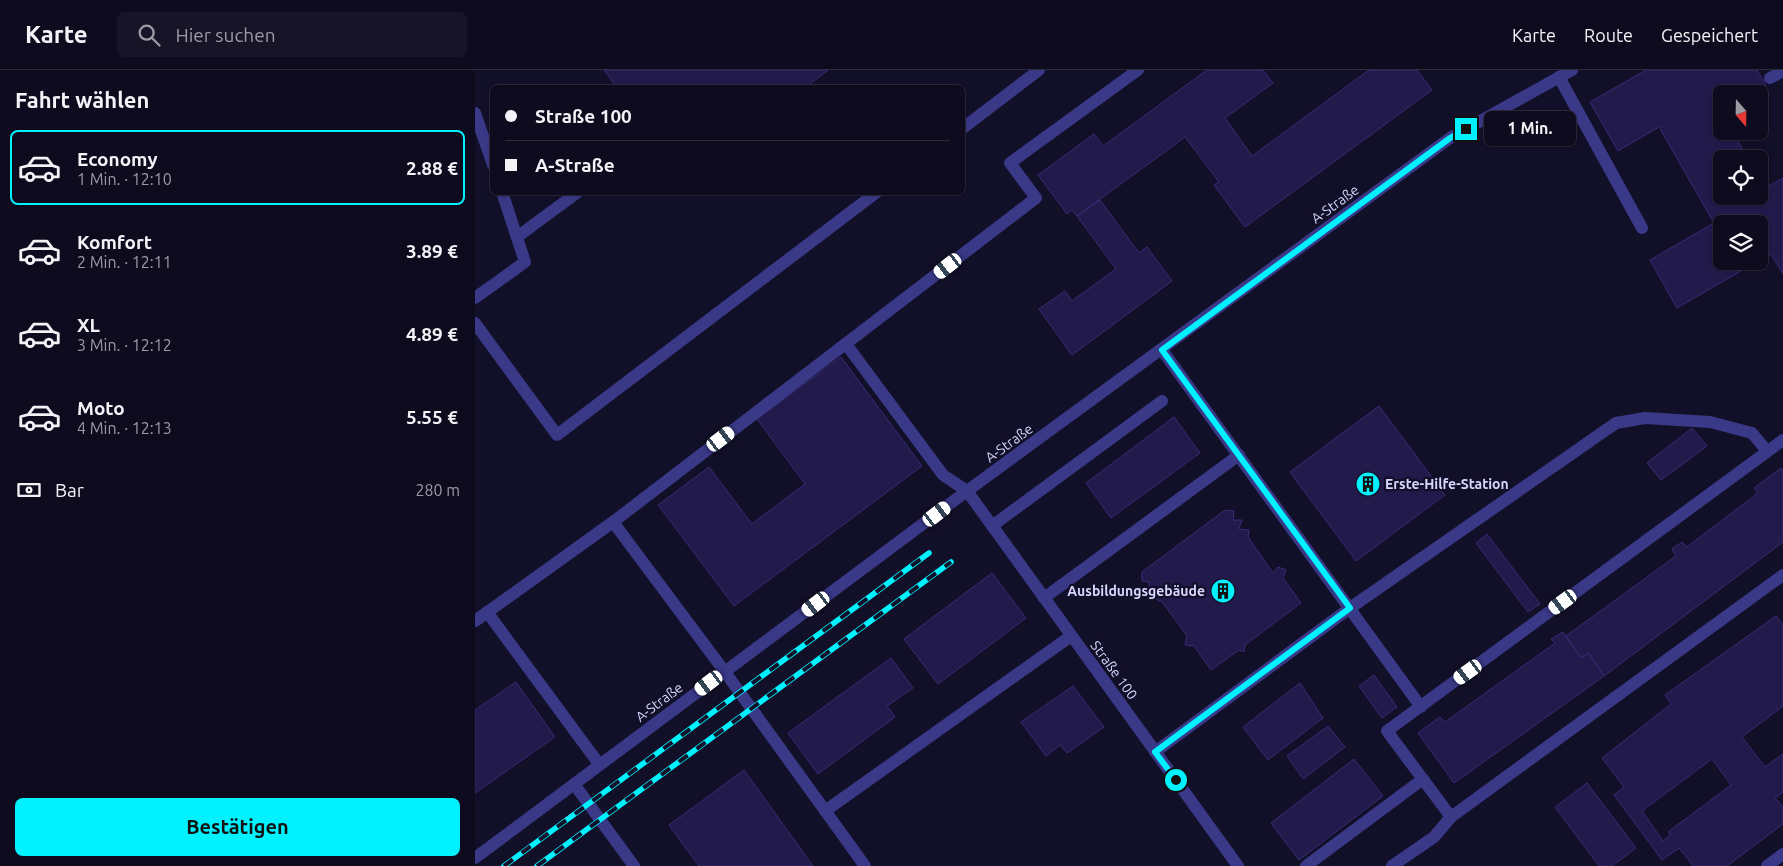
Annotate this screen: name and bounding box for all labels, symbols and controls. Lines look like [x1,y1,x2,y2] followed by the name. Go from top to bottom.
[117,12,467,57] search box
[25,21,87,48] text: Karte
[135,21,163,49] icon: search
[175,24,276,46] text: Hier suchen
[1512,25,1556,45] text: Karte
[1584,25,1633,45] text: Route
[1661,25,1758,45] text: Gespeichert
[1713,85,1767,140] north arrow
[1713,85,1768,270] map controls
[15,87,149,112] text: Fahrt wählen
[535,105,632,127] text: Straße 100
[1483,112,1576,146] callout: 1 Min.
[1455,118,1477,140] route end
[1508,119,1552,137] text: 1 Min.
[17,145,62,190] icon: car
[77,148,158,170] text: Economy
[1713,150,1768,205] button: locate
[535,154,615,176] text: A-Straße
[406,157,458,179] text: 2.88 €
[77,170,172,188] text: 1 Min. · 12:10
[1308,181,1362,227] street label: A-Straße
[1713,215,1768,270] button: layers
[17,228,62,273] icon: car
[77,231,152,253] text: Komfort
[406,240,458,262] text: 3.89 €
[931,251,964,281] car
[77,253,172,271] text: 2 Min. · 12:11
[17,311,62,356] icon: car
[77,314,100,336] text: XL
[406,323,458,345] text: 4.89 €
[77,336,172,354] text: 3 Min. · 12:12
[17,394,62,439] icon: car
[77,397,125,419] text: Moto
[406,406,458,428] text: 5.55 €
[77,419,172,437] text: 4 Min. · 12:13
[982,420,1036,466] street label: A-Straße
[704,424,737,454] car
[1355,471,1381,497] building icon: Erste-Hilfe-Station
[15,476,43,504] icon: cash
[1385,476,1509,492] place label: Erste-Hilfe-Station
[55,479,84,501] text: Bar
[415,481,460,499] text: 280 m
[920,499,953,529] car
[1210,578,1236,604] building icon: Ausbildungsgebäude
[1067,583,1205,599] place label: Ausbildungsgebäude
[1546,587,1579,617] car
[799,589,832,619] car
[1087,638,1141,702] street label: Straße 100
[1451,657,1484,687] car
[692,668,725,698] car
[632,679,686,725] street label: A-Straße
[1165,769,1187,791] route start
[15,798,460,856] button: Bestätigen

